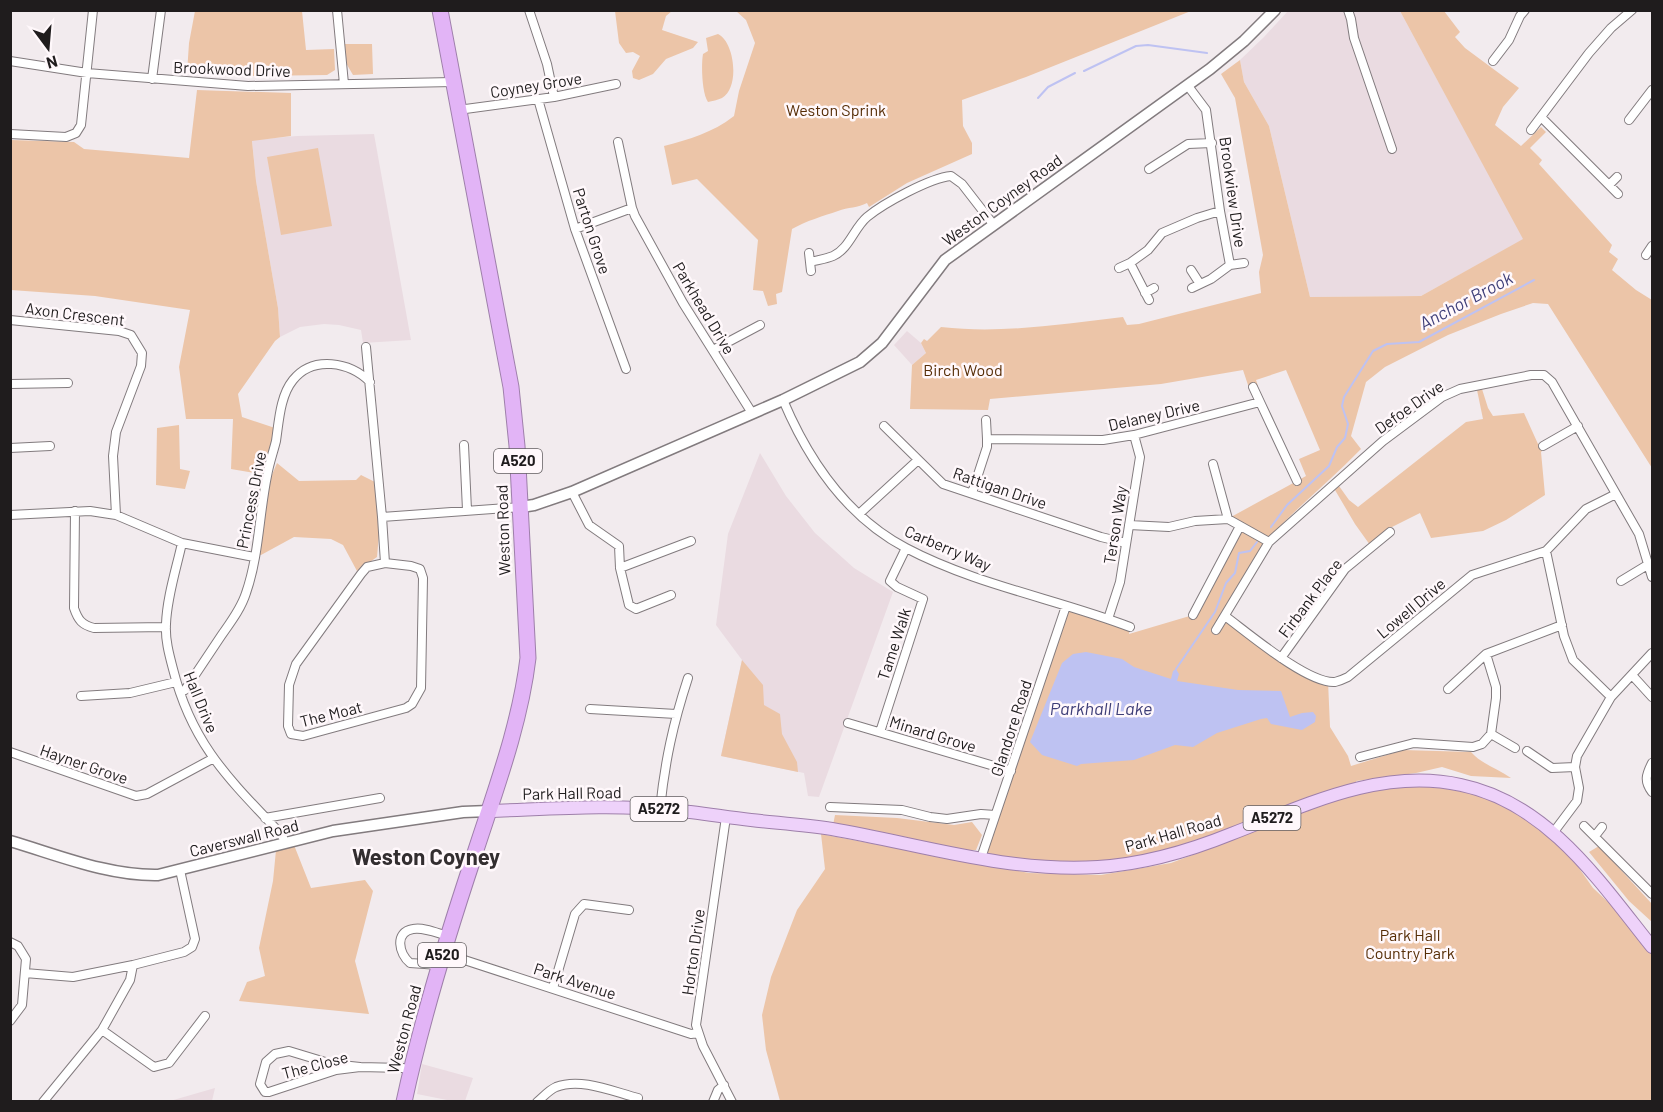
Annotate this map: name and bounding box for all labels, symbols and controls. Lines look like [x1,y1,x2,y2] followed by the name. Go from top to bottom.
[18,18,78,78] north arrow
[45,52,60,73] text: N
[173,57,291,80] street label: Brookwood Drive
[489,68,583,101] street label: Coyney Grove
[786,100,886,119] park label: Weston Sprink
[1216,135,1251,249] street label: Brookview Drive
[938,150,1065,250] street label: Weston Coyney Road
[570,185,615,276] street label: Parton Grove
[669,258,739,357] street label: Parkhead Drive
[1415,266,1516,334] water label: Anchor Brook
[24,298,126,329] street label: Axon Crescent
[923,360,1003,379] park label: Birch Wood
[1371,376,1447,437] street label: Defoe Drive
[1106,395,1202,434] street label: Delaney Drive
[494,449,542,473] road number: A520
[232,450,269,550] street label: Princess Drive
[951,463,1050,512] street label: Rattigan Drive
[491,484,514,576] street label: Weston Road
[1099,484,1130,566] street label: Terson Way
[902,521,995,575] street label: Carberry Way
[1274,555,1345,641] street label: Firbank Place
[1373,574,1449,642] street label: Lowell Drive
[873,605,914,682] street label: Tame Walk
[181,668,222,735] street label: Hall Drive
[986,677,1035,779] street label: Glandore Road
[298,697,364,730] street label: The Moat
[1050,697,1152,719] water label: Parkhall Lake
[887,711,979,756] street label: Minard Grove
[38,740,131,787] street label: Hayner Grove
[522,782,622,803] street label: Park Hall Road
[630,797,688,821] road number: A5272
[1244,806,1300,830] road number: A5272
[1123,810,1223,855] street label: Park Hall Road
[187,815,301,860] street label: Caverswall Road
[352,843,500,869] district label: Weston Coyney
[677,908,708,996] street label: Horton Drive
[1365,925,1455,962] park label: Park Hall Country Park
[418,943,466,967] road number: A520
[532,958,619,1003] street label: Park Avenue
[383,983,424,1075] street label: Weston Road
[280,1047,350,1082] street label: The Close

